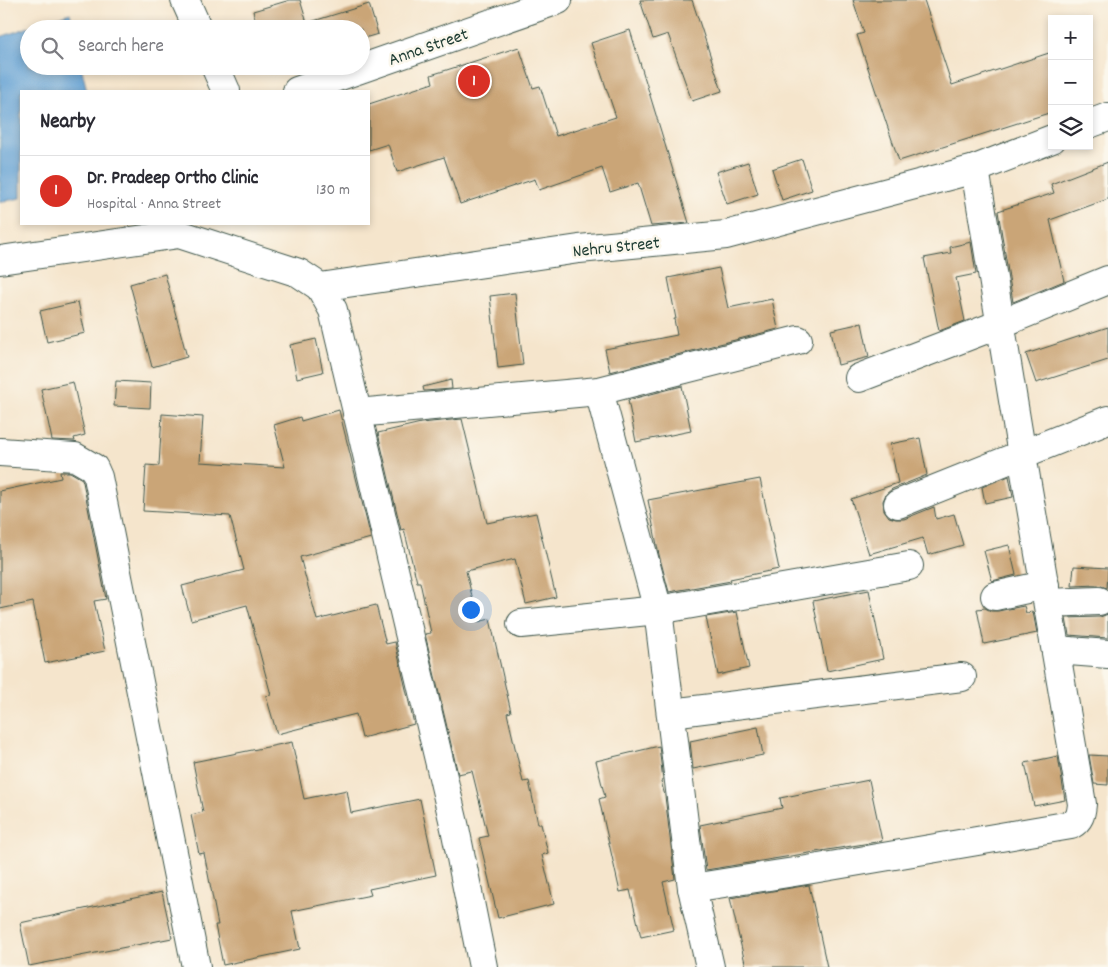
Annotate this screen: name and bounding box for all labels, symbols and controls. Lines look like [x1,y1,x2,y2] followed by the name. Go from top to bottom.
[1048,15,1093,150] map controls
[1048,15,1093,60] button: +
[20,20,370,75] search box
[386,23,472,74] street label: Anna Street
[38,34,66,62] icon: search
[78,34,164,61] text: Search here
[1048,60,1093,105] button: −
[458,62,490,100] pin: 1
[1048,105,1093,150] button: layers
[40,108,95,138] text: Nearby
[87,166,258,193] text: Dr. Pradeep Ortho Clinic
[54,179,58,202] text: 1
[316,179,350,202] text: 130 m
[87,193,221,216] text: Hospital · Anna Street
[572,231,661,265] street label: Nehru Street
[458,597,484,623] your location

